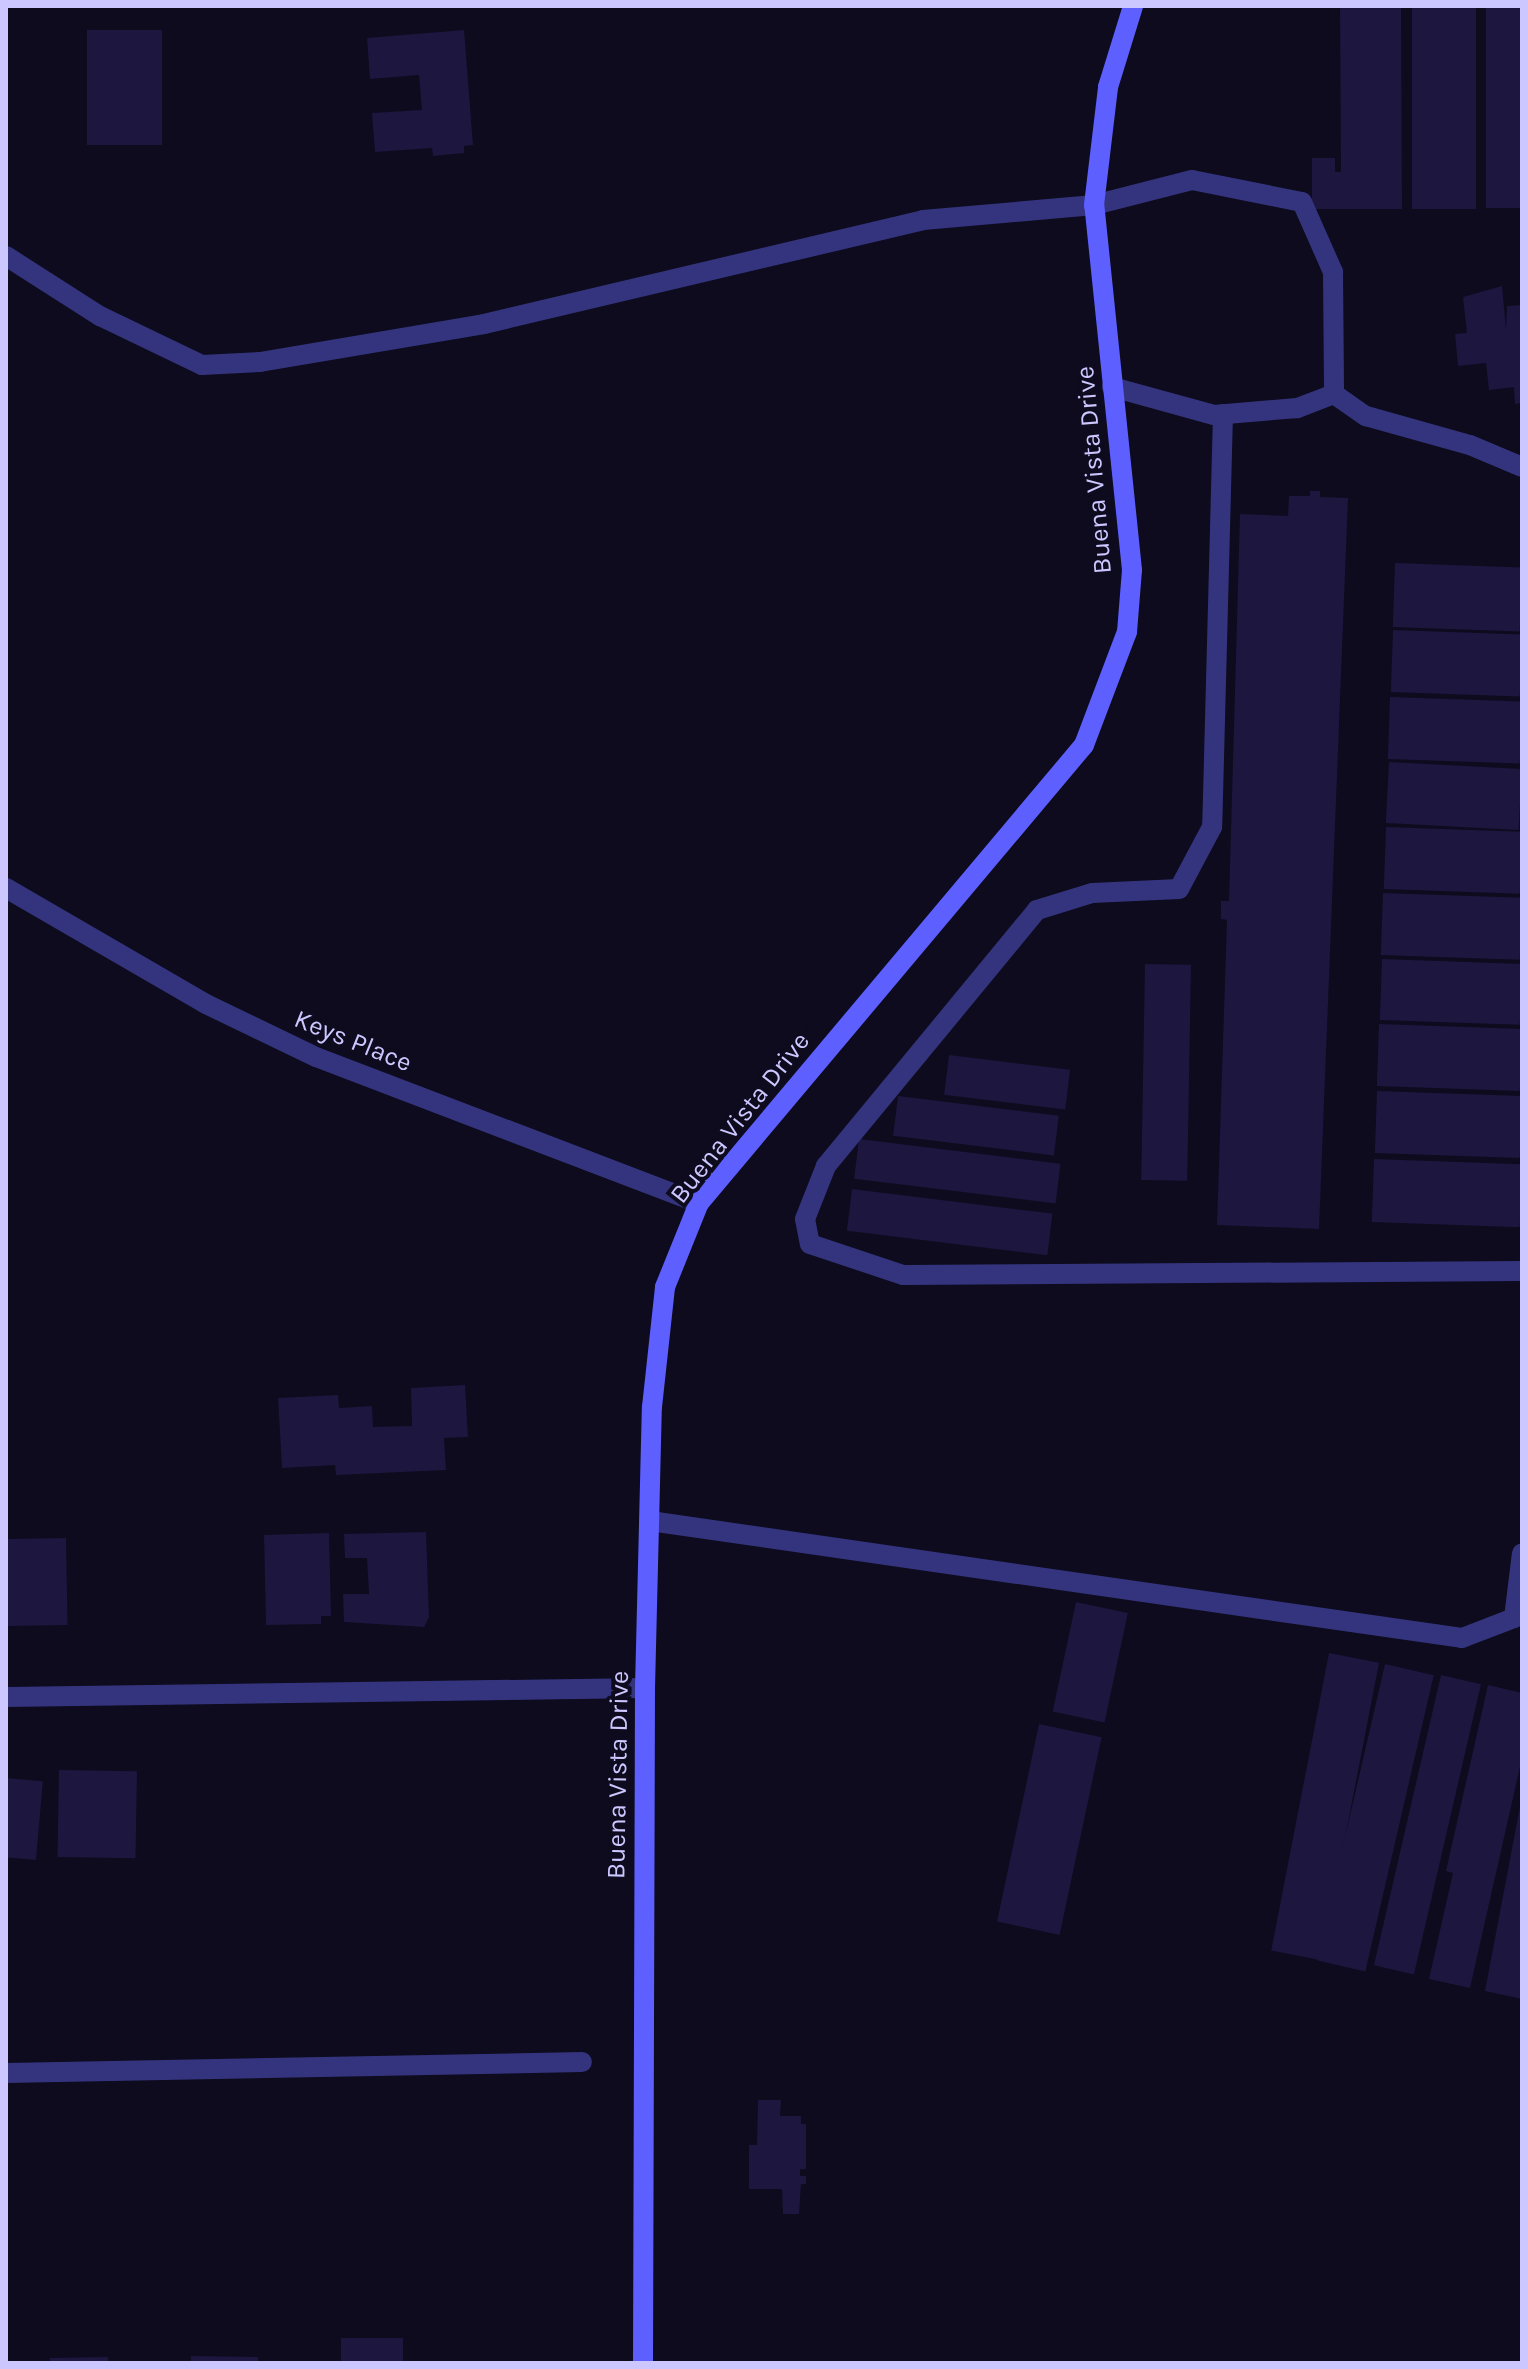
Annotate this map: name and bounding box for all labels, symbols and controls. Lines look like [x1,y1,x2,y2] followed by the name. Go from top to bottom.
[1069,365,1119,575] street label: Buena Vista Drive
[290,1003,416,1079] street label: Keys Place
[664,1026,816,1210] street label: Buena Vista Drive
[601,1671,635,1879] street label: Buena Vista Drive

